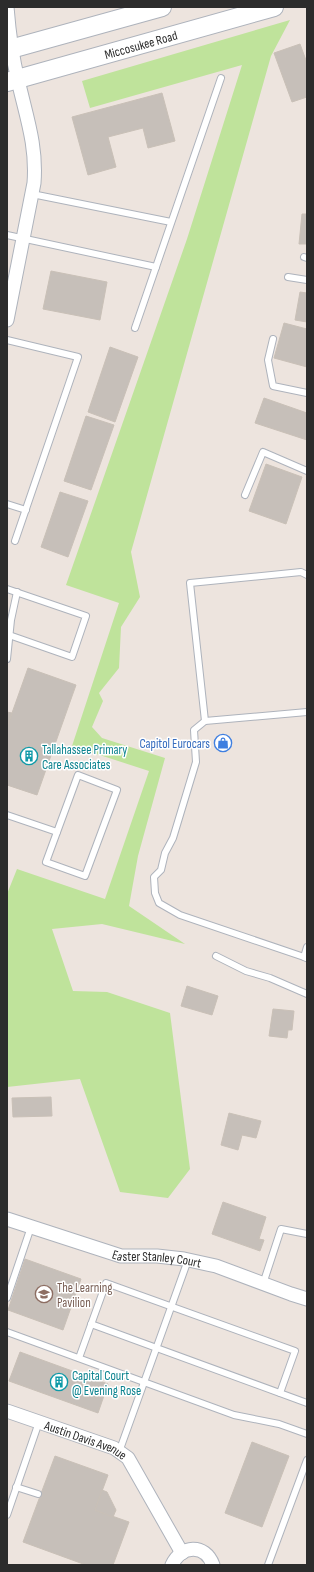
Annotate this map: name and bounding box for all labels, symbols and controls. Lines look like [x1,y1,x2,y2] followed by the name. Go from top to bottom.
[103,28,179,63] street label: Miccosukee Road
[213,733,233,753] shop icon: Capitol Eurocars
[139,736,210,752] place label: Capitol Eurocars
[42,742,127,773] place label: Tallahassee Primary Care Associates
[19,746,39,766] building icon: Tallahassee Primary Care Associates
[110,1247,203,1272] street label: Easter Stanley Court
[57,1280,112,1311] place label: The Learning Pavilion
[34,1284,54,1304] school or university icon: The Learning Pavilion
[72,1368,141,1399] place label: Capital Court @ Evening Rose
[49,1372,69,1392] building icon: Capital Court @ Evening Rose
[41,1417,130,1464] street label: Austin Davis Avenue

